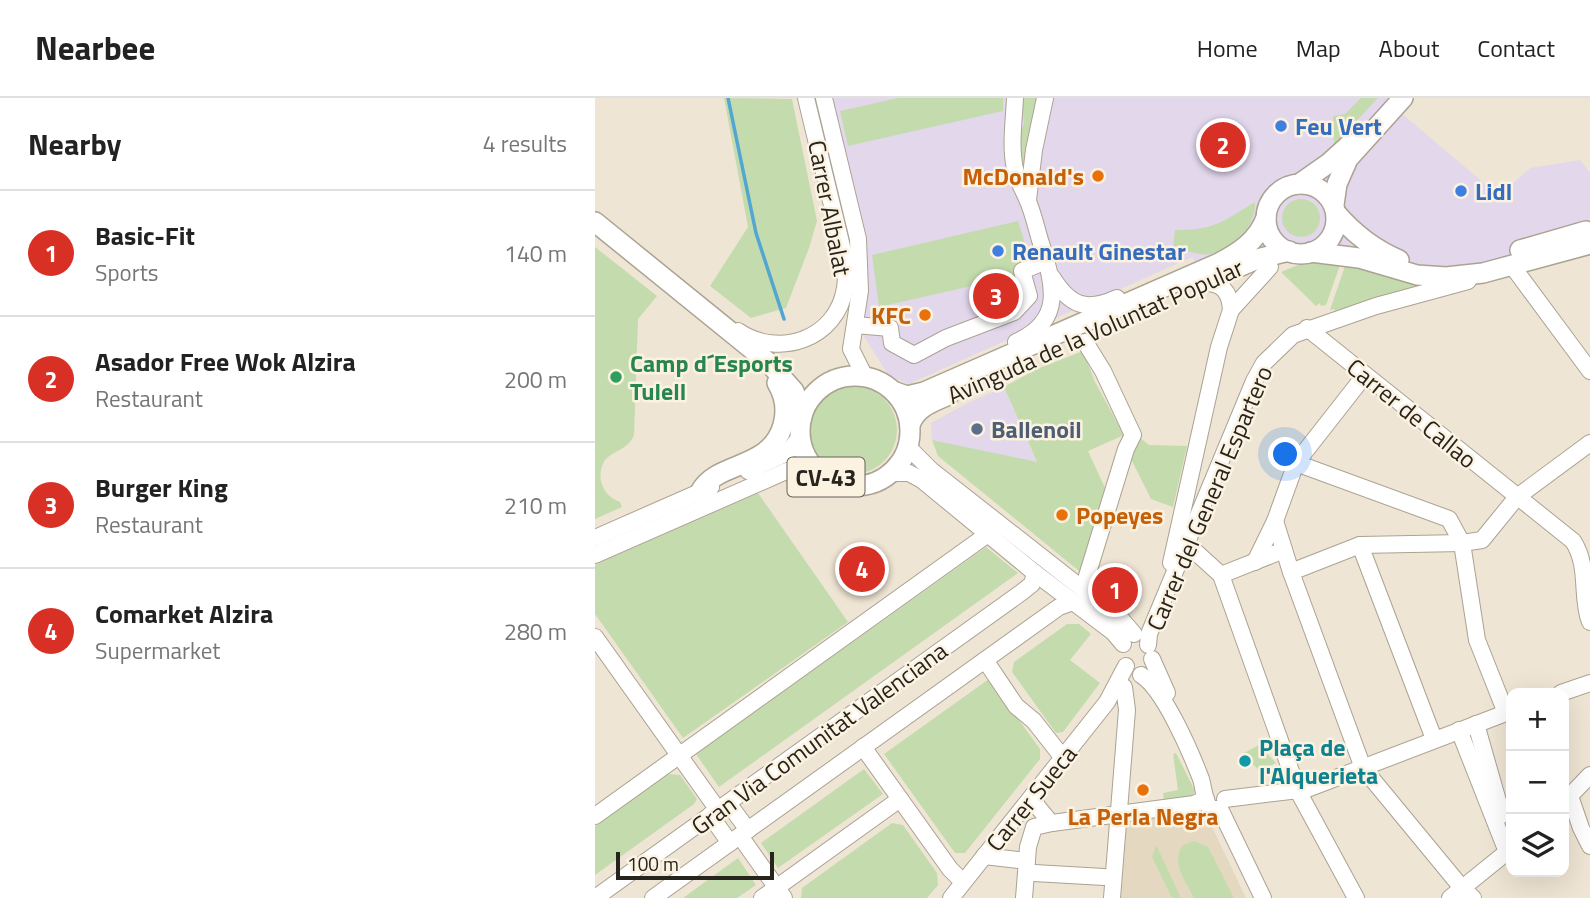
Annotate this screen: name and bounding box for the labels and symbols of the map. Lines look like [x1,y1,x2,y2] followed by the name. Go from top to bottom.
[1295,108,1382,144] place label: Feu Vert
[1273,118,1289,134] marker: Feu Vert
[1200,119,1246,171] pin: 2
[799,137,861,280] street label: Carrer Albalat
[963,158,1084,194] place label: McDonald's
[1090,168,1106,184] marker: McDonald's
[1475,173,1512,209] place label: Lidl
[1453,183,1469,199] marker: Lidl
[1012,233,1186,269] place label: Renault Ginestar
[990,243,1006,259] marker: Renault Ginestar
[941,249,1249,413] street label: Avinguda de la Voluntat Popular
[973,270,1019,322] pin: 3
[871,297,911,333] place label: KFC
[917,307,933,323] marker: KFC
[630,345,793,409] place label: Camp d´Esports Tulell
[1339,349,1485,477] street label: Carrer de Callao
[1137,360,1281,636] street label: Carrer del General Espartero
[608,369,624,385] marker: Camp d´Esports Tulell
[991,411,1082,447] place label: Ballenoil
[969,421,985,437] marker: Ballenoil
[1268,437,1302,471] your location
[787,458,865,496] road number: CV-43
[1076,497,1163,533] place label: Popeyes
[1054,507,1070,523] marker: Popeyes
[839,543,885,595] pin: 4
[1092,564,1138,616] pin: 1
[683,633,955,843] street label: Gran Via Comunitat Valenciana
[1259,729,1378,793] place label: Plaça de l'Alquerieta
[977,737,1085,859] street label: Carrer Sueca
[1237,753,1253,769] marker: Plaça de l'Alquerieta
[1135,782,1151,798] marker: La Perla Negra
[1068,798,1218,834] place label: La Perla Negra
[616,849,773,881] scale bar

